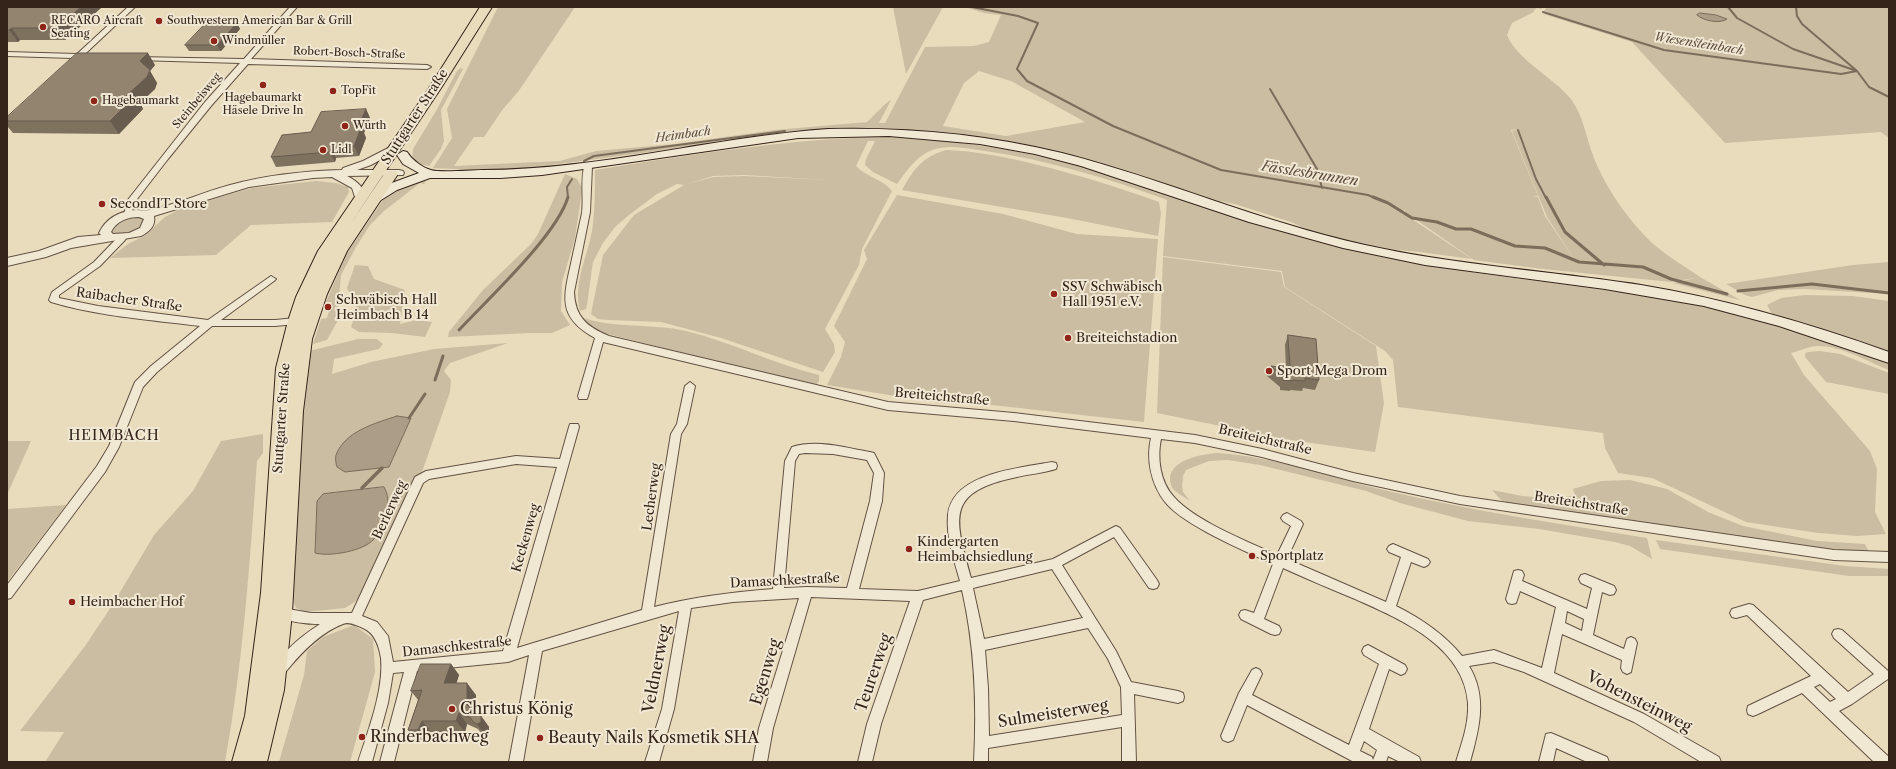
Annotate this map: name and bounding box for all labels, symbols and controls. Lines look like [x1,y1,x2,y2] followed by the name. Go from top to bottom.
[51,14,143,40] place label: RECARO Aircraft Seating
[167,14,352,28] place label: Southwestern American Bar & Grill
[154,16,164,26] marker: Southwestern American Bar & Grill
[38,22,48,32] marker: RECARO Aircraft Seating
[1653,30,1745,58] water label: Wiesensteinbach
[222,34,285,48] place label: Windmüller
[209,36,219,46] marker: Windmüller
[293,44,405,62] street label: Robert-Bosch-Straße
[378,66,452,168] street label: Stuttgarter Straße
[170,71,224,131] street label: Steinbeisweg
[258,80,268,90] marker: Hagebaumarkt Häsele Drive In
[341,84,376,98] place label: TopFit
[328,86,338,96] marker: TopFit
[223,91,303,117] place label: Hagebaumarkt Häsele Drive In
[102,94,179,108] place label: Hagebaumarkt
[89,96,99,106] marker: Hagebaumarkt
[353,119,386,133] place label: Würth
[340,121,350,131] marker: Würth
[654,124,712,146] water label: Heimbach
[331,143,352,157] place label: Lidl
[318,145,328,155] marker: Lidl
[1260,158,1360,190] water label: Fässlesbrunnen
[110,196,207,212] place label: SecondIT Store
[97,199,107,209] marker: SecondIT Store
[1062,279,1163,310] place label: SSV Schwäbisch Hall 1951 e.V.
[75,285,183,315] street label: Raibacher Straße
[1049,289,1059,299] marker: SSV Schwäbisch Hall 1951 e.V.
[336,292,437,323] place label: Schwäbisch Hall Heimbach B 14
[323,302,333,312] marker: Schwäbisch Hall Heimbach B 14
[1076,330,1177,346] place label: Breiteichstadion
[1063,333,1073,343] marker: Breiteichstadion
[270,362,294,474] street label: Stuttgarter Straße
[1277,363,1387,379] place label: Sport Mega Drom
[1264,366,1274,376] marker: Sport Mega Drom
[894,385,990,409] street label: Breiteichstraße
[1217,422,1313,458] street label: Breiteichstraße
[68,428,160,444] district label: HEIMBACH
[640,462,664,532] street label: Lecherweg
[370,478,410,542] street label: Berlerweg
[1533,489,1629,519] street label: Breiteichstraße
[509,502,543,574] street label: Keckenweg
[917,534,1033,565] place label: Kindergarten Heimbachsiedlung
[904,544,914,554] marker: Kindergarten Heimbachsiedlung
[1260,548,1324,564] place label: Sportplatz
[1247,551,1257,561] marker: Sportplatz
[730,570,840,592] street label: Damaschkestraße
[80,594,183,610] place label: Heimbacher Hof
[67,597,77,607] marker: Heimbacher Hof
[639,623,675,715] street label: Veldnerweg
[852,631,896,715] street label: Teurerweg
[401,633,513,661] street label: Damaschkestraße
[747,637,785,707] street label: Egenweg
[1583,667,1695,737] street label: Vohensteinweg
[996,696,1110,732] street label: Sulmeisterweg
[460,699,573,719] place label: Christus König
[447,704,457,714] marker: Christus König
[370,727,488,747] place label: Rinderbachweg
[548,728,759,748] place label: Beauty Nails Kosmetik SHA
[357,732,367,742] marker: Rinderbachweg
[535,733,545,743] marker: Beauty Nails Kosmetik SHA

